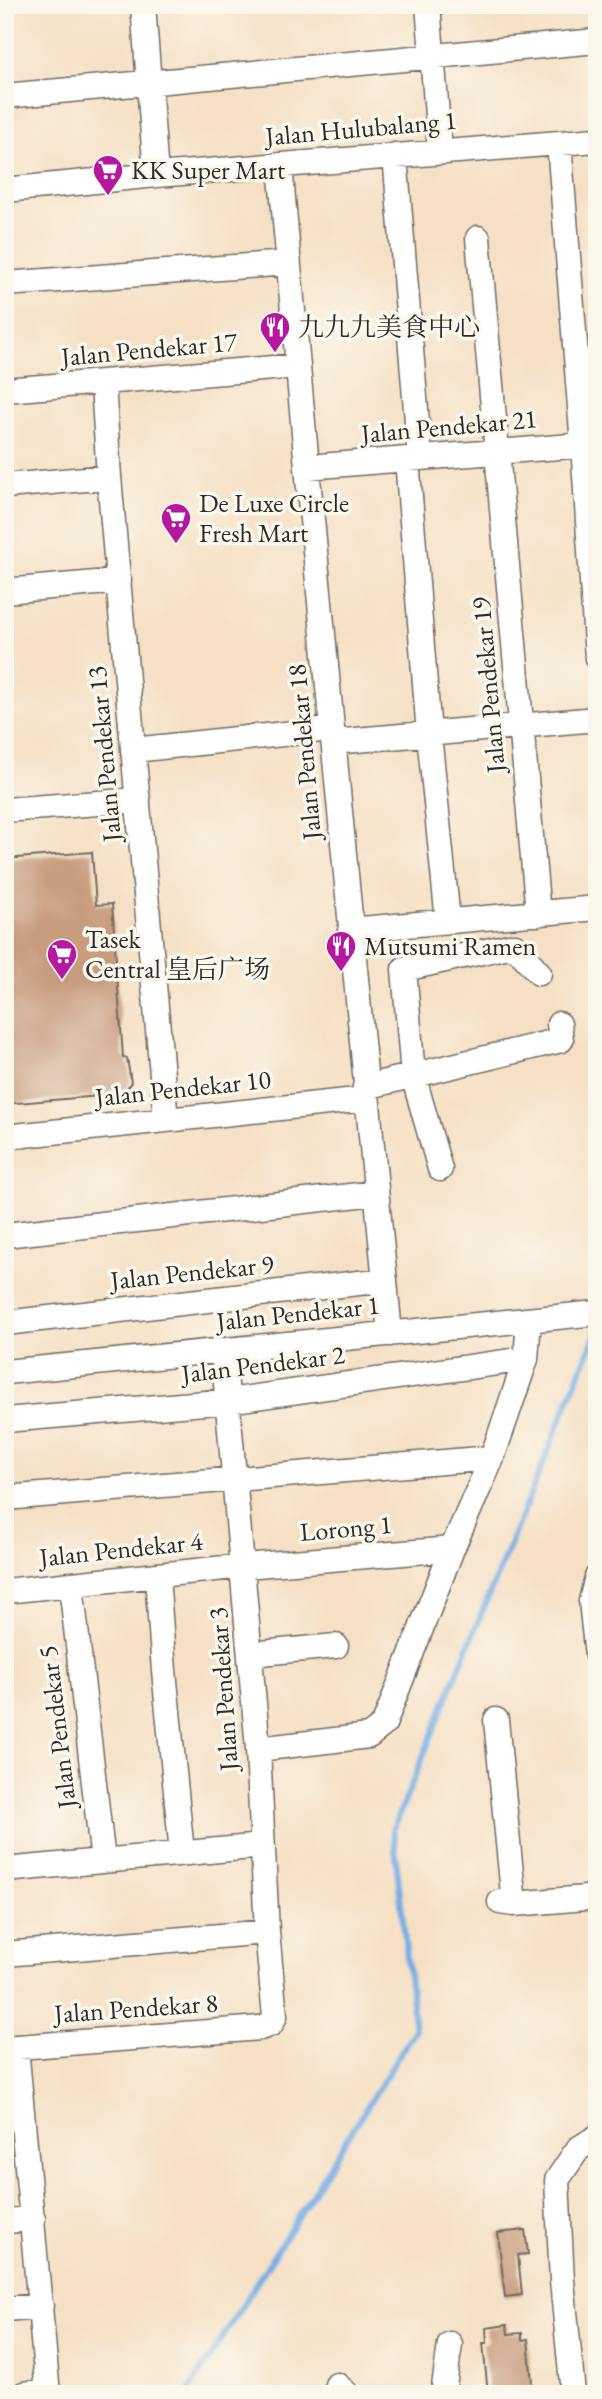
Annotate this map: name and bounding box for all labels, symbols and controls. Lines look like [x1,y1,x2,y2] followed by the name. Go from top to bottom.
[262,103,458,153] street label: Jalan Hulubalang 1
[91,153,125,197] supermarket icon: KK Super Mart
[131,153,285,187] place label: KK Super Mart
[258,310,292,354] restaurant icon: 九九九美食中心
[298,310,480,344] place label: 九九九美食中心
[58,324,239,374] street label: Jalan Pendekar 17
[358,401,538,451] street label: Jalan Pendekar 21
[199,486,349,550] place label: De Luxe Circle Fresh Mart
[159,501,193,545] supermarket icon: De Luxe Circle Fresh Mart
[463,595,513,776] street label: Jalan Pendekar 19
[279,663,329,843] street label: Jalan Pendekar 18
[79,665,129,845] street label: Jalan Pendekar 13
[85,922,270,986] place label: Tasek Central 皇后广场
[324,929,358,973] restaurant icon: Mutsumi Ramen
[364,929,536,963] place label: Mutsumi Ramen
[45,937,79,981] supermarket icon: Tasek Central 皇后广场
[92,1062,272,1114] street label: Jalan Pendekar 10
[107,1246,276,1298] street label: Jalan Pendekar 9
[213,1288,381,1339] street label: Jalan Pendekar 1
[178,1337,347,1391] street label: Jalan Pendekar 2
[299,1507,393,1549] street label: Lorong 1
[36,1523,205,1575] street label: Jalan Pendekar 4
[200,1606,246,1774] street label: Jalan Pendekar 3
[30,1644,84,1812] street label: Jalan Pendekar 5
[51,1985,219,2031] street label: Jalan Pendekar 8

